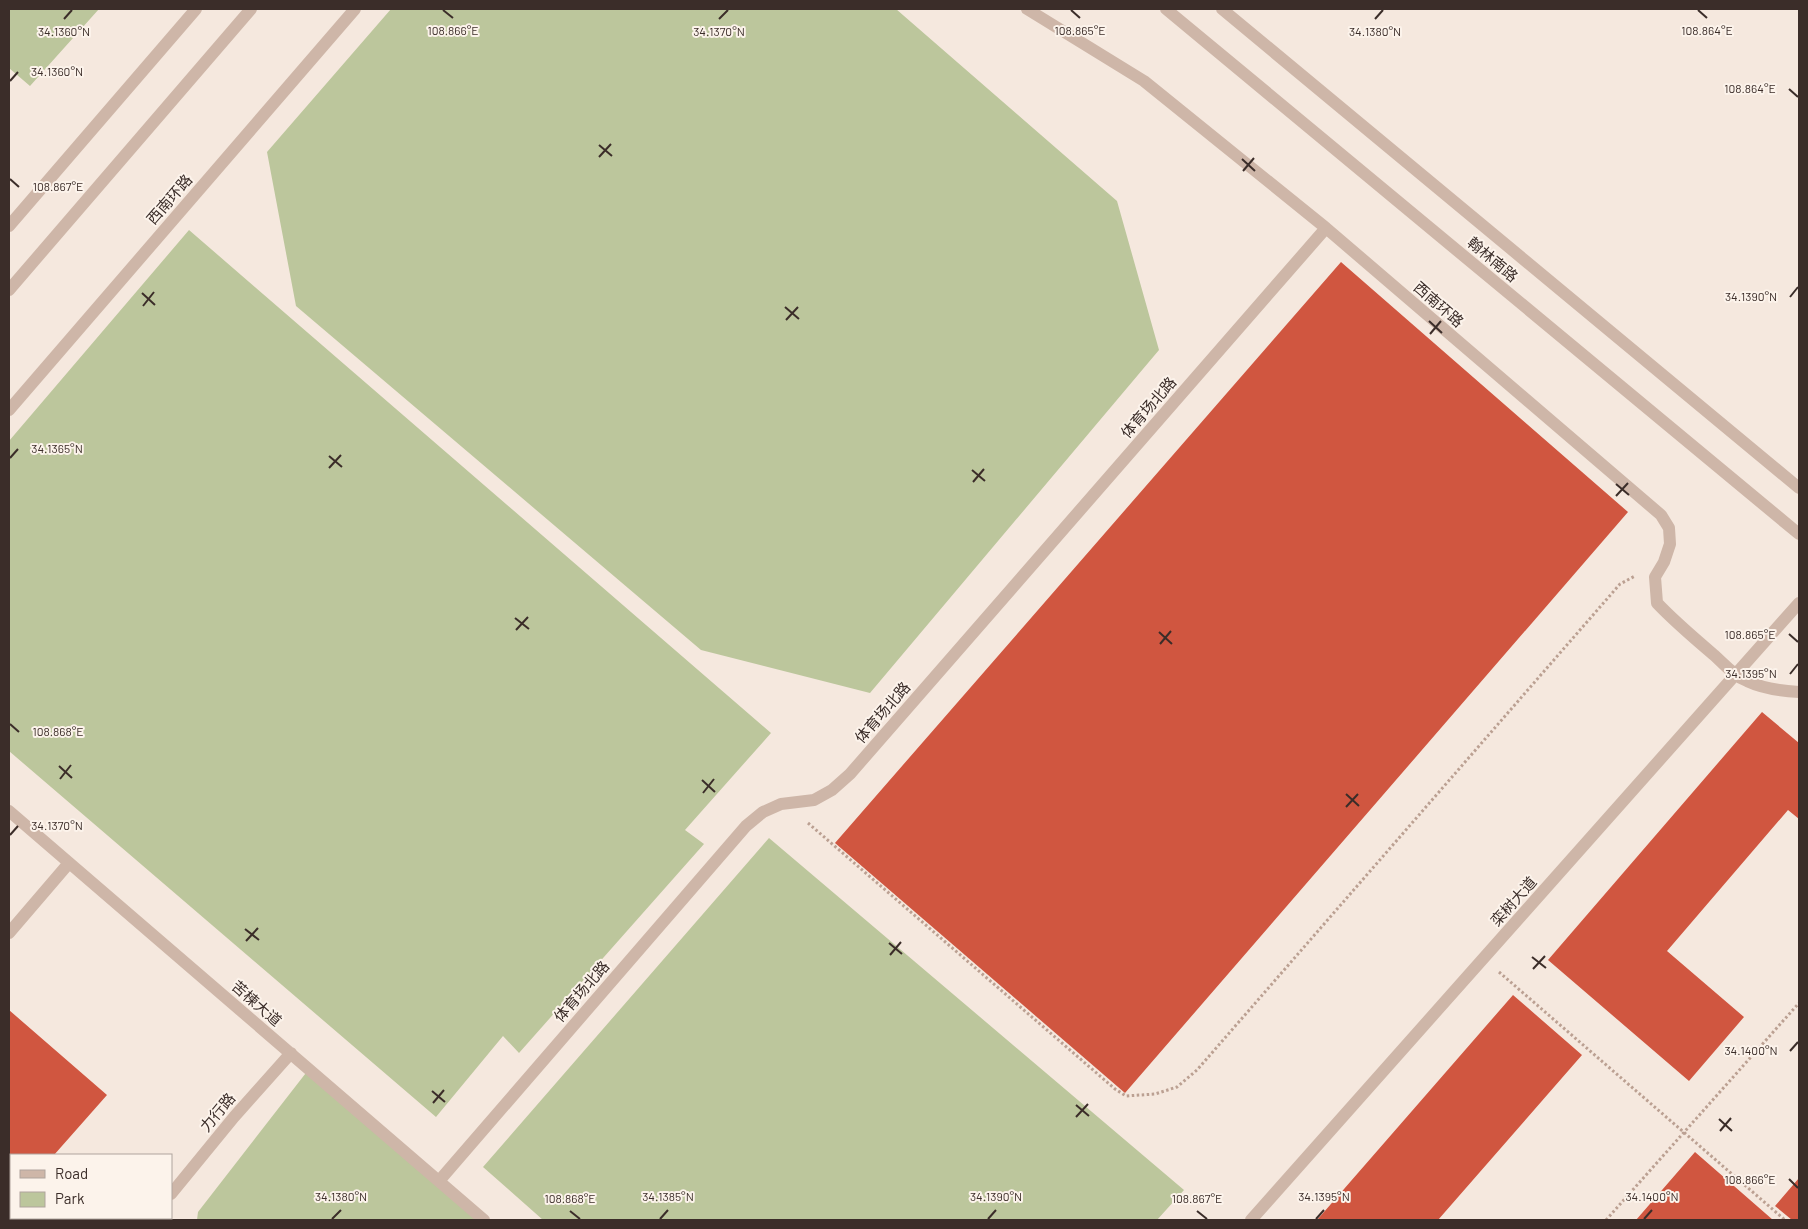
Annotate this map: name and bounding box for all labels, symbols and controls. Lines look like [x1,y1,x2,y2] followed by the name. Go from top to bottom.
[427,23,479,37] text: 108.866°E
[1054,23,1106,37] text: 108.865°E
[1681,23,1733,37] text: 108.864°E
[38,24,90,38] text: 34.1360°N
[693,24,745,38] text: 34.1370°N
[1349,24,1401,38] text: 34.1380°N
[31,64,83,78] text: 34.1360°N
[1724,81,1776,95] text: 108.864°E
[143,170,195,228] street label: 西南环路
[33,179,83,193] text: 108.867°E
[1464,233,1522,285] street label: 翰林南路
[1410,278,1468,330] street label: 西南环路
[1725,289,1777,303] text: 34.1390°N
[1117,373,1179,441] street label: 体育场北路
[31,441,83,455] text: 34.1365°N
[1724,627,1776,641] text: 108.865°E
[1725,666,1777,680] text: 34.1395°N
[851,678,913,746] street label: 体育场北路
[32,724,84,738] text: 108.868°E
[31,818,83,832] text: 34.1370°N
[1486,873,1540,929] street label: 栾树大道
[550,957,612,1025] street label: 体育场北路
[228,977,286,1029] street label: 苦楝大道
[1724,1043,1778,1057] text: 34.1400°N
[196,1089,238,1135] street label: 力行路
[10,1154,172,1219] legend
[55,1164,88,1182] text: Road
[1724,1172,1776,1186] text: 108.866°E
[55,1189,85,1207] text: Park
[315,1189,367,1203] text: 34.1380°N
[642,1189,694,1203] text: 34.1385°N
[970,1189,1022,1203] text: 34.1390°N
[1298,1189,1350,1203] text: 34.1395°N
[1625,1189,1679,1203] text: 34.1400°N
[544,1191,596,1205] text: 108.868°E
[1172,1191,1222,1205] text: 108.867°E

